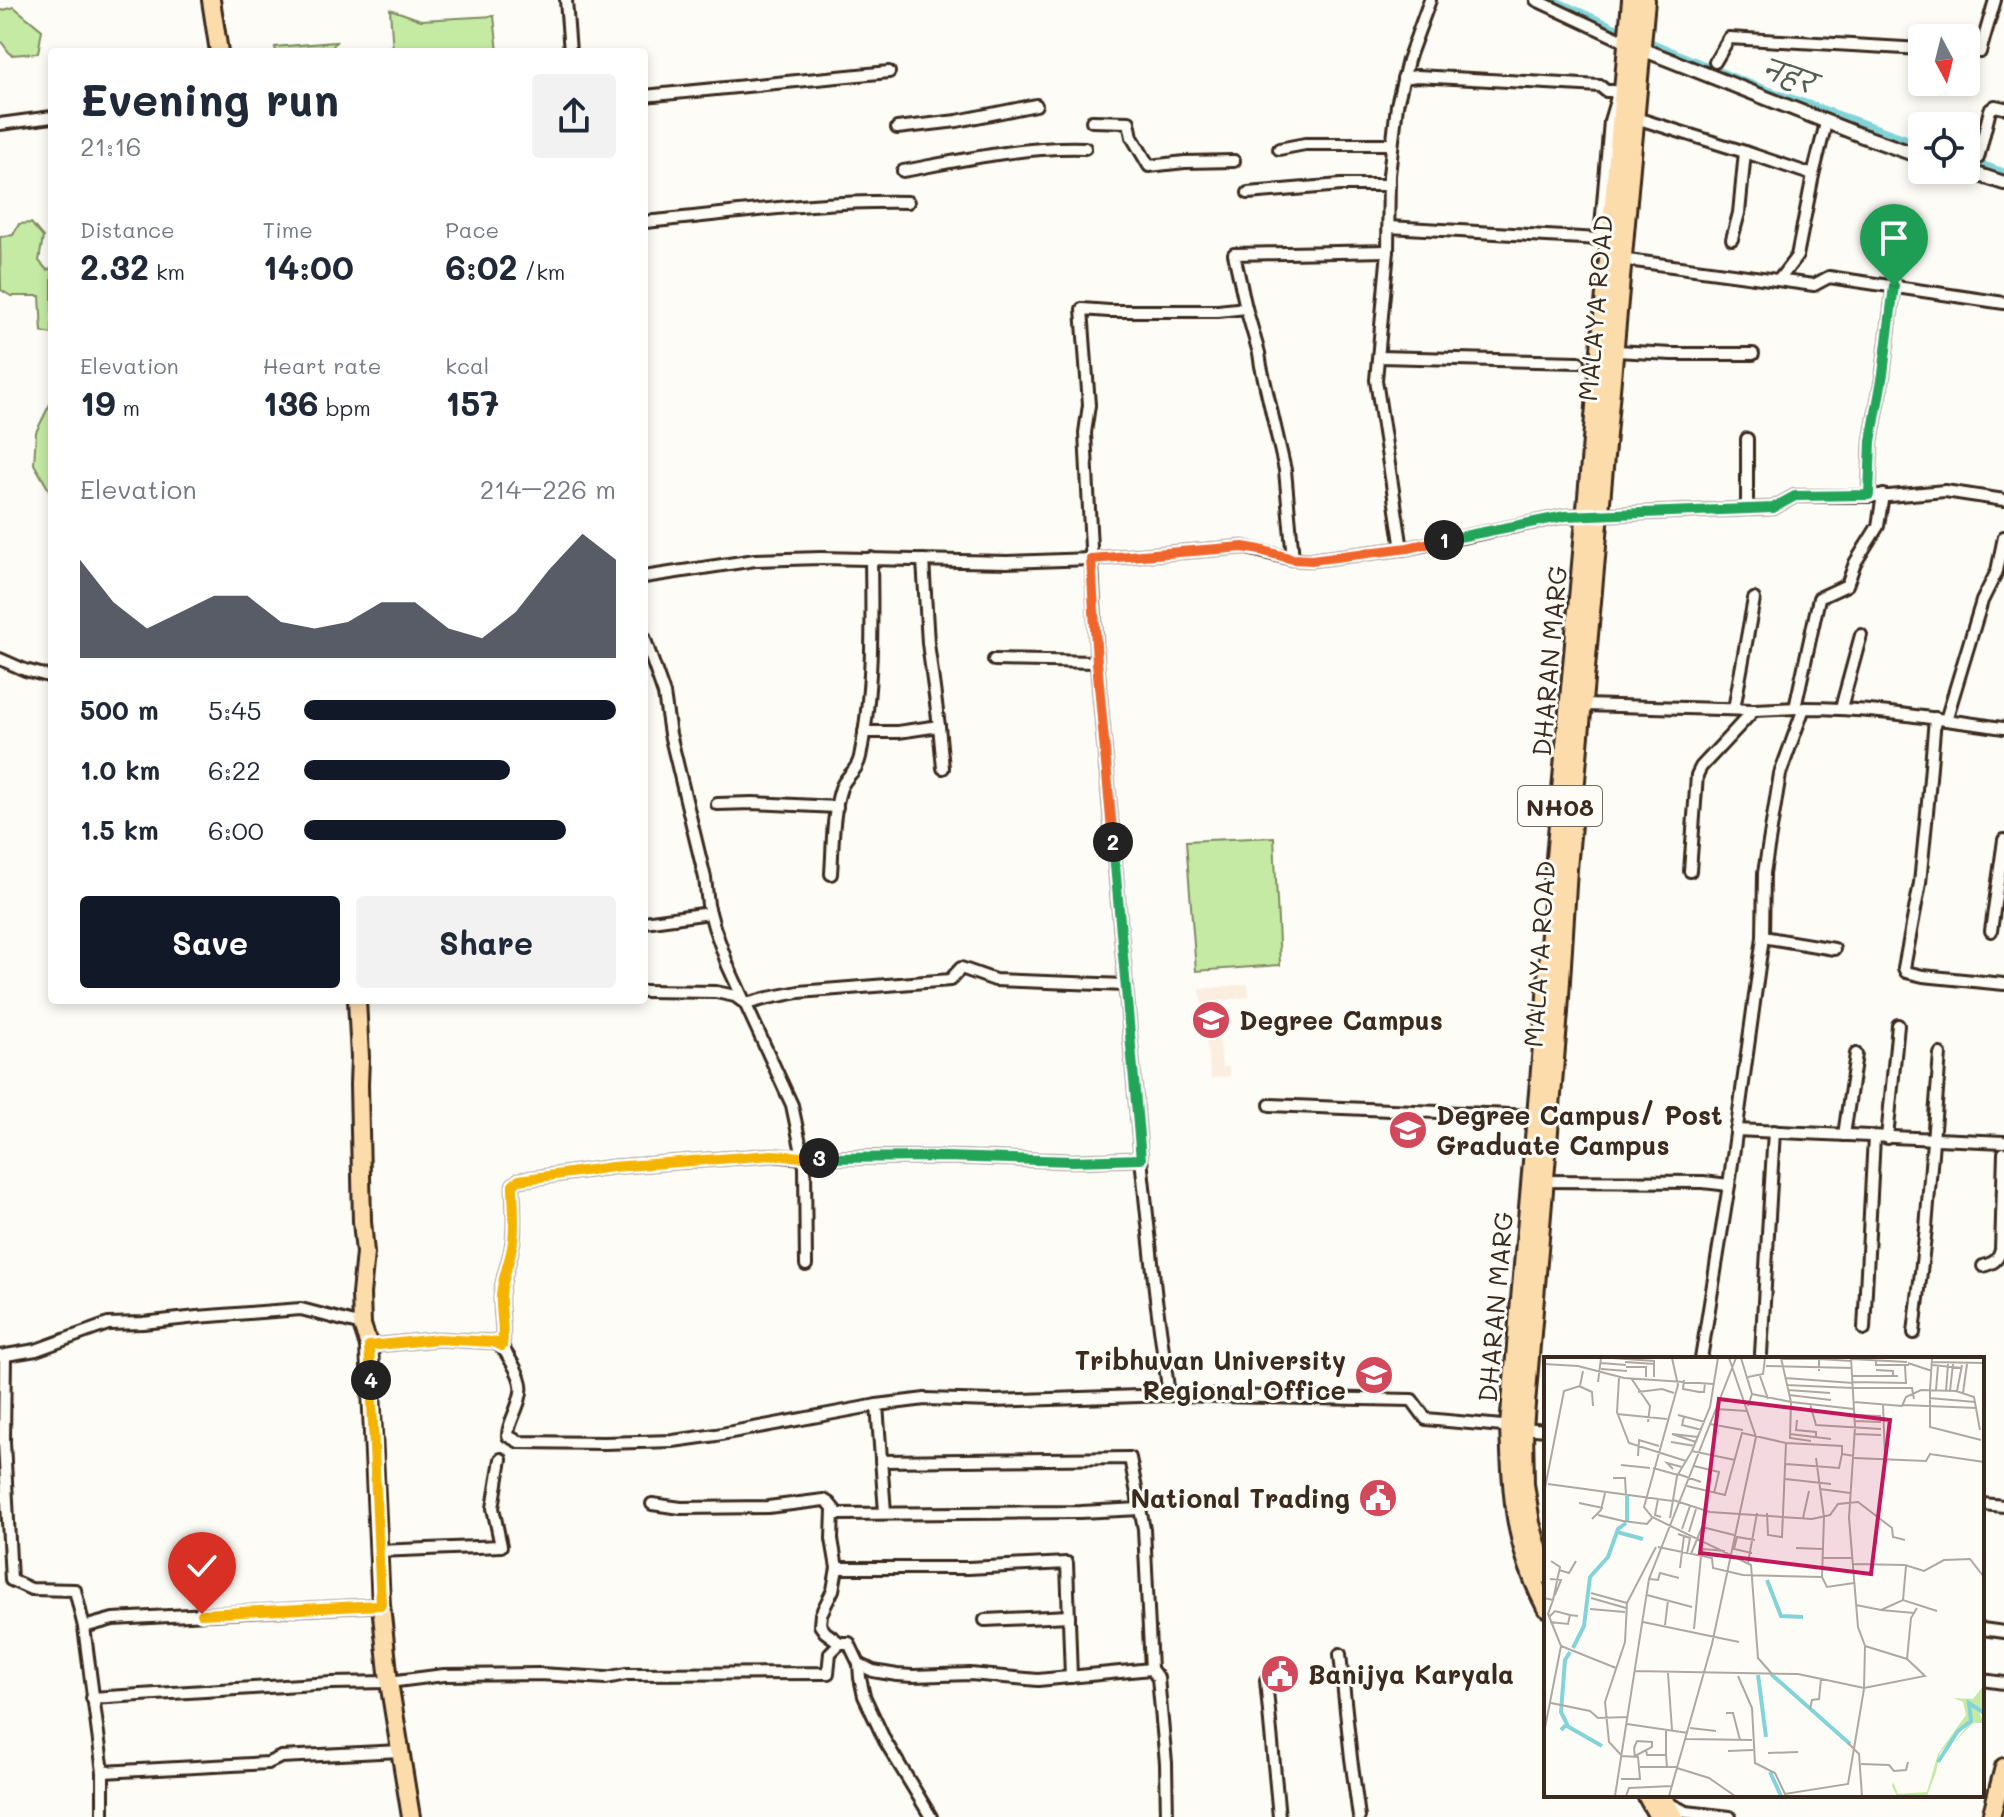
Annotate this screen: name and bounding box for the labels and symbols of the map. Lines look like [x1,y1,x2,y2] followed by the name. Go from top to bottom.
[1908,24,1980,96] north arrow
[1758,49,1826,103] water label: नहर
[1860,204,1928,286] pin
[1570,213,1620,403] street label: MALAYA ROAD
[1424,520,1464,560] pin: 1
[1524,564,1574,758] street label: DHARAN MARG
[1518,786,1602,826] road number: NH08
[1093,822,1133,862] pin: 2
[1516,860,1562,1048] street label: MALAYA ROAD
[1190,999,1232,1041] school or university icon: Degree Campus
[1239,1003,1443,1037] place label: Degree Campus
[1436,1098,1723,1162] place label: Degree Campus/ Post Graduate Campus
[1387,1109,1429,1151] school or university icon: Degree Campus/ Post Graduate Campus
[799,1138,839,1178] pin: 3
[1470,1210,1520,1404] street label: DHARAN MARG
[1075,1343,1346,1407] place label: Tribhuvan University Regional Office
[1353,1354,1395,1396] school or university icon: Tribhuvan University Regional Office
[1544,1357,1984,1797] inset map
[351,1360,391,1400] pin: 4
[1357,1477,1399,1519] public building icon: National Trading
[1130,1481,1350,1515] place label: National Trading
[168,1532,236,1614] pin
[1259,1653,1301,1695] public building icon: Banijya Karyala
[1308,1657,1514,1691] place label: Banijya Karyala

